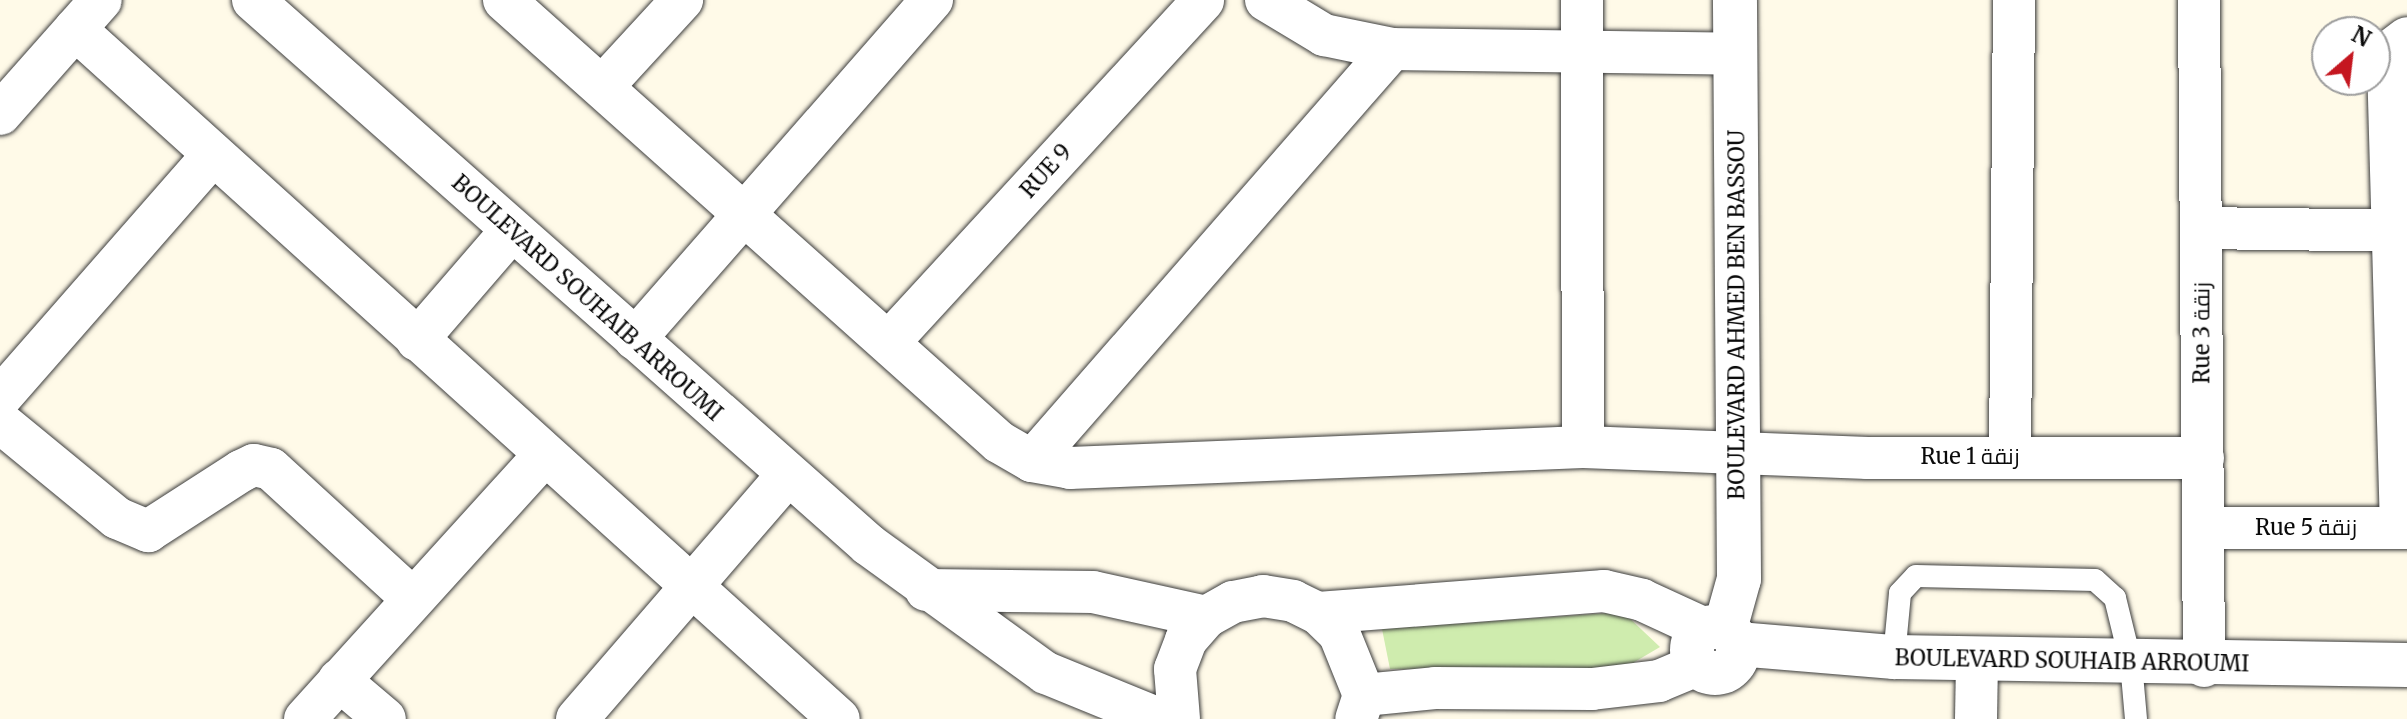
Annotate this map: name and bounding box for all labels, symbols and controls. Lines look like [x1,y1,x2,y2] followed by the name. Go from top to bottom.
[2311,16,2391,96] north arrow
[2347,20,2376,53] text: N
[1724,130,1750,500] street label: BOULEVARD AHMED BEN BASSOU
[1015,139,1077,203] street label: RUE 9
[446,170,728,426] street label: BOULEVARD SOUHAIB ARROUMI
[2189,282,2215,384] street label: Rue 3 زنقة
[1920,444,2020,470] street label: Rue 1 زنقة
[2255,515,2357,541] street label: Rue 5 زنقة
[1894,645,2250,677] street label: BOULEVARD SOUHAIB ARROUMI

